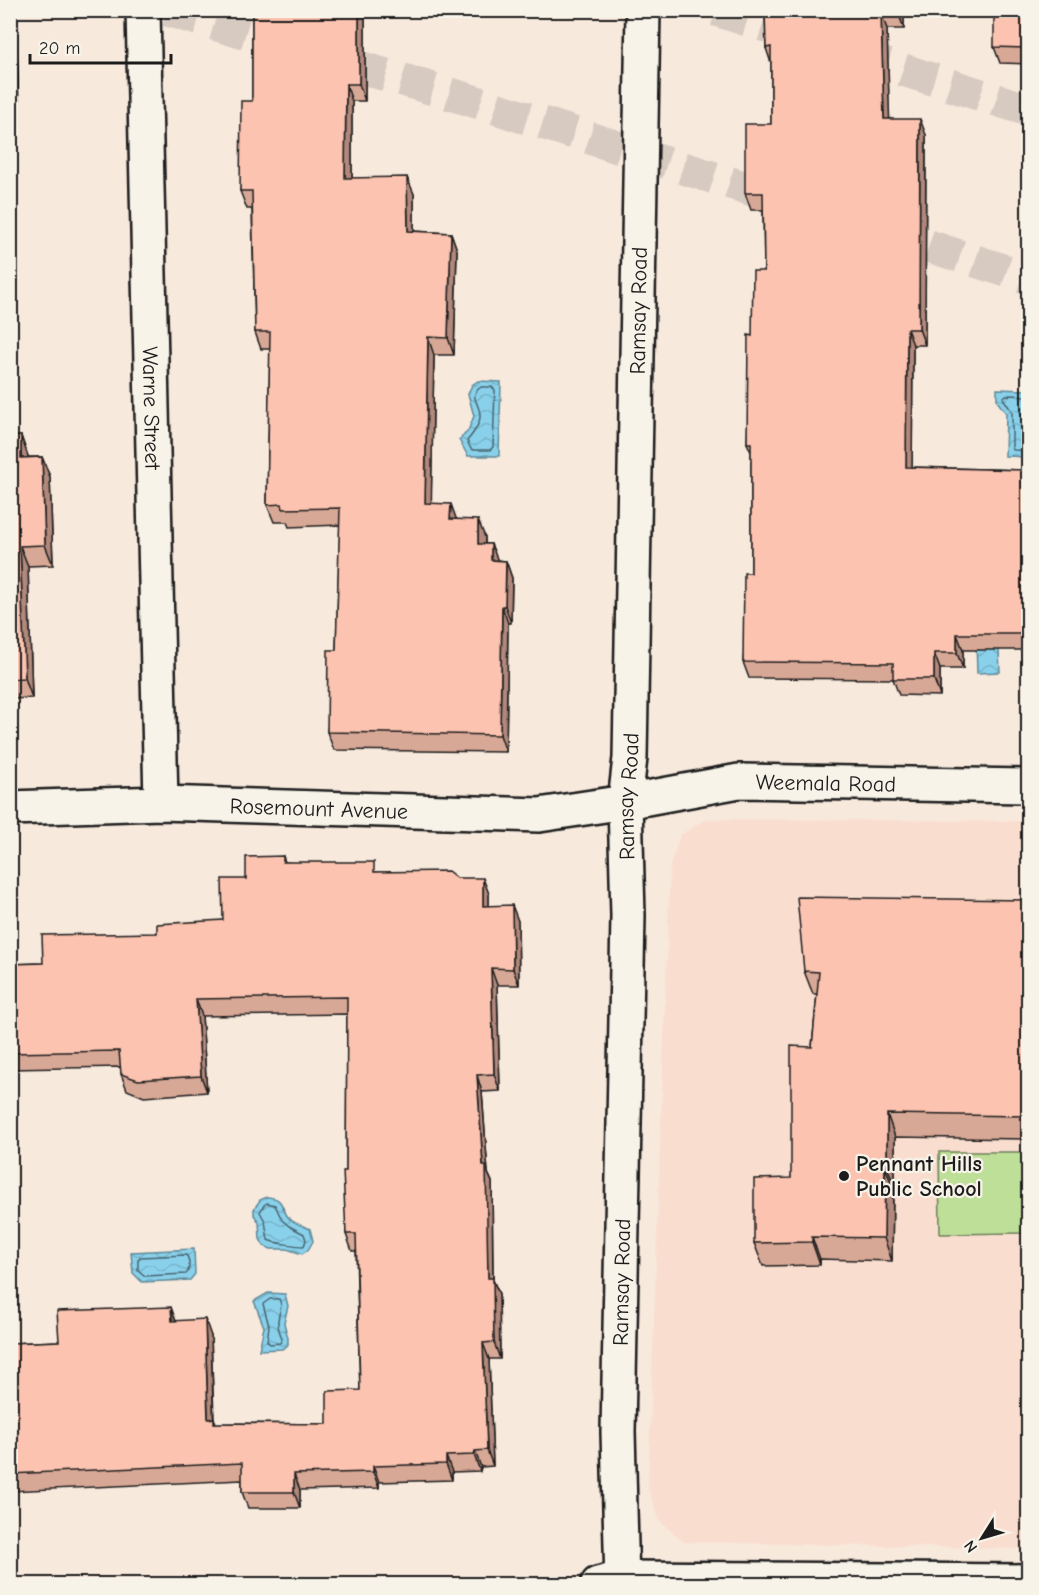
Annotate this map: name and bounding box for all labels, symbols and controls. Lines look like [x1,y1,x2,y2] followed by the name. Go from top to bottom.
[30,27,171,65] scale bar
[39,38,80,59] text: 20 m
[625,247,653,375] street label: Ramsay Road
[137,346,165,471] street label: Warne Street
[613,732,644,860] street label: Ramsay Road
[755,769,896,798] street label: Weemala Road
[229,793,408,825] street label: Rosemount Avenue
[856,1151,982,1202] place label: Pennant Hills Public School
[837,1169,851,1183] marker: Pennant Hills Public School
[608,1218,636,1346] street label: Ramsay Road
[952,1508,1012,1568] north arrow
[960,1537,981,1556] text: N

